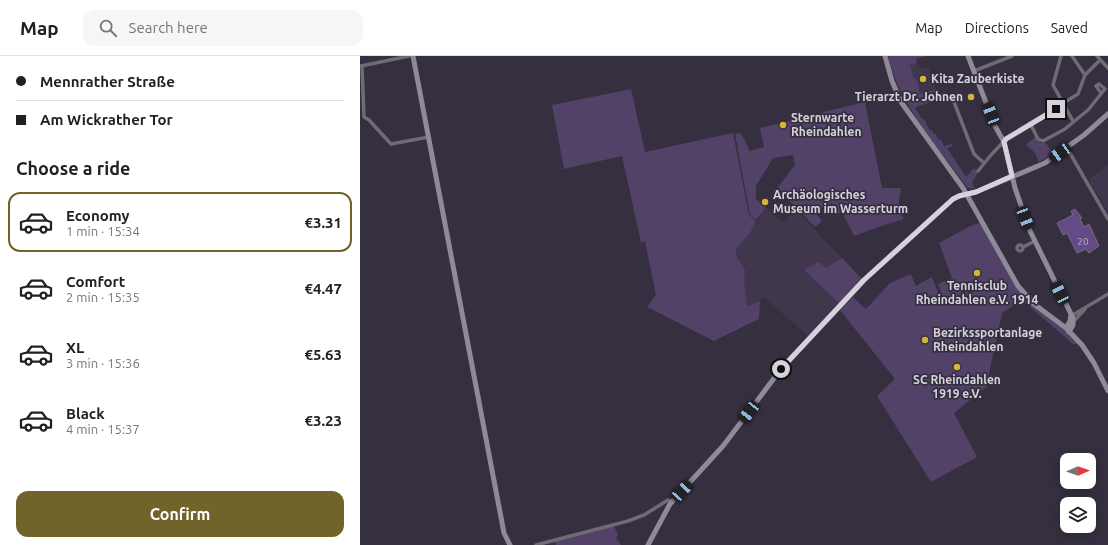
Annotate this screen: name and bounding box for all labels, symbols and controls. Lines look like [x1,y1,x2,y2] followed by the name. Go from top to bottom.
[83,10,363,46] search box
[20,17,59,39] text: Map
[97,17,119,39] icon: search
[129,19,208,36] text: Search here
[915,20,943,36] text: Map
[965,20,1029,36] text: Directions
[1051,20,1088,36] text: Saved
[931,72,1024,85] place label: Kita Zauberkiste
[40,73,175,90] text: Mennrather Straße
[918,74,928,84] marker: Kita Zauberkiste
[855,90,963,103] place label: Tierarzt Dr. Johnen
[966,92,976,102] marker: Tierarzt Dr. Johnen
[1047,100,1065,118] route end
[981,101,1001,127] car
[40,111,173,128] text: Am Wickrather Tor
[791,111,861,138] place label: Sternwarte Rheindahlen
[778,120,788,130] marker: Sternwarte Rheindahlen
[1047,141,1073,165] car
[16,158,130,178] text: Choose a ride
[773,188,908,215] place label: Archäologisches Museum im Wasserturm
[760,197,770,207] marker: Archäologisches Museum im Wasserturm
[18,204,54,240] icon: car
[1015,205,1035,231] car
[66,207,130,224] text: Economy
[304,214,342,231] text: €3.31
[66,224,140,238] text: 1 min · 15:34
[1077,236,1089,247] house number: 20
[972,268,982,278] marker: Tennisclub Rheindahlen e.V. 1914
[18,270,54,306] icon: car
[66,273,125,290] text: Comfort
[916,279,1039,306] place label: Tennisclub Rheindahlen e.V. 1914
[304,280,342,297] text: €4.47
[1049,280,1071,306] car
[66,290,140,304] text: 2 min · 15:35
[933,326,1042,353] place label: Bezirkssportanlage Rheindahlen
[920,335,930,345] marker: Bezirkssportanlage Rheindahlen
[18,336,54,372] icon: car
[66,339,84,356] text: XL
[304,346,342,363] text: €5.63
[66,356,140,370] text: 3 min · 15:36
[772,360,790,378] route start
[952,362,962,372] marker: SC Rheindahlen 1919 e.V.
[913,373,1001,400] place label: SC Rheindahlen 1919 e.V.
[737,399,761,425] car
[18,402,54,438] icon: car
[66,405,105,422] text: Black
[304,412,342,429] text: €3.23
[66,422,140,436] text: 4 min · 15:37
[1060,453,1096,489] north arrow
[1060,453,1096,533] map controls
[669,478,695,504] car
[16,491,344,537] button: Confirm
[1060,497,1096,533] button: layers

